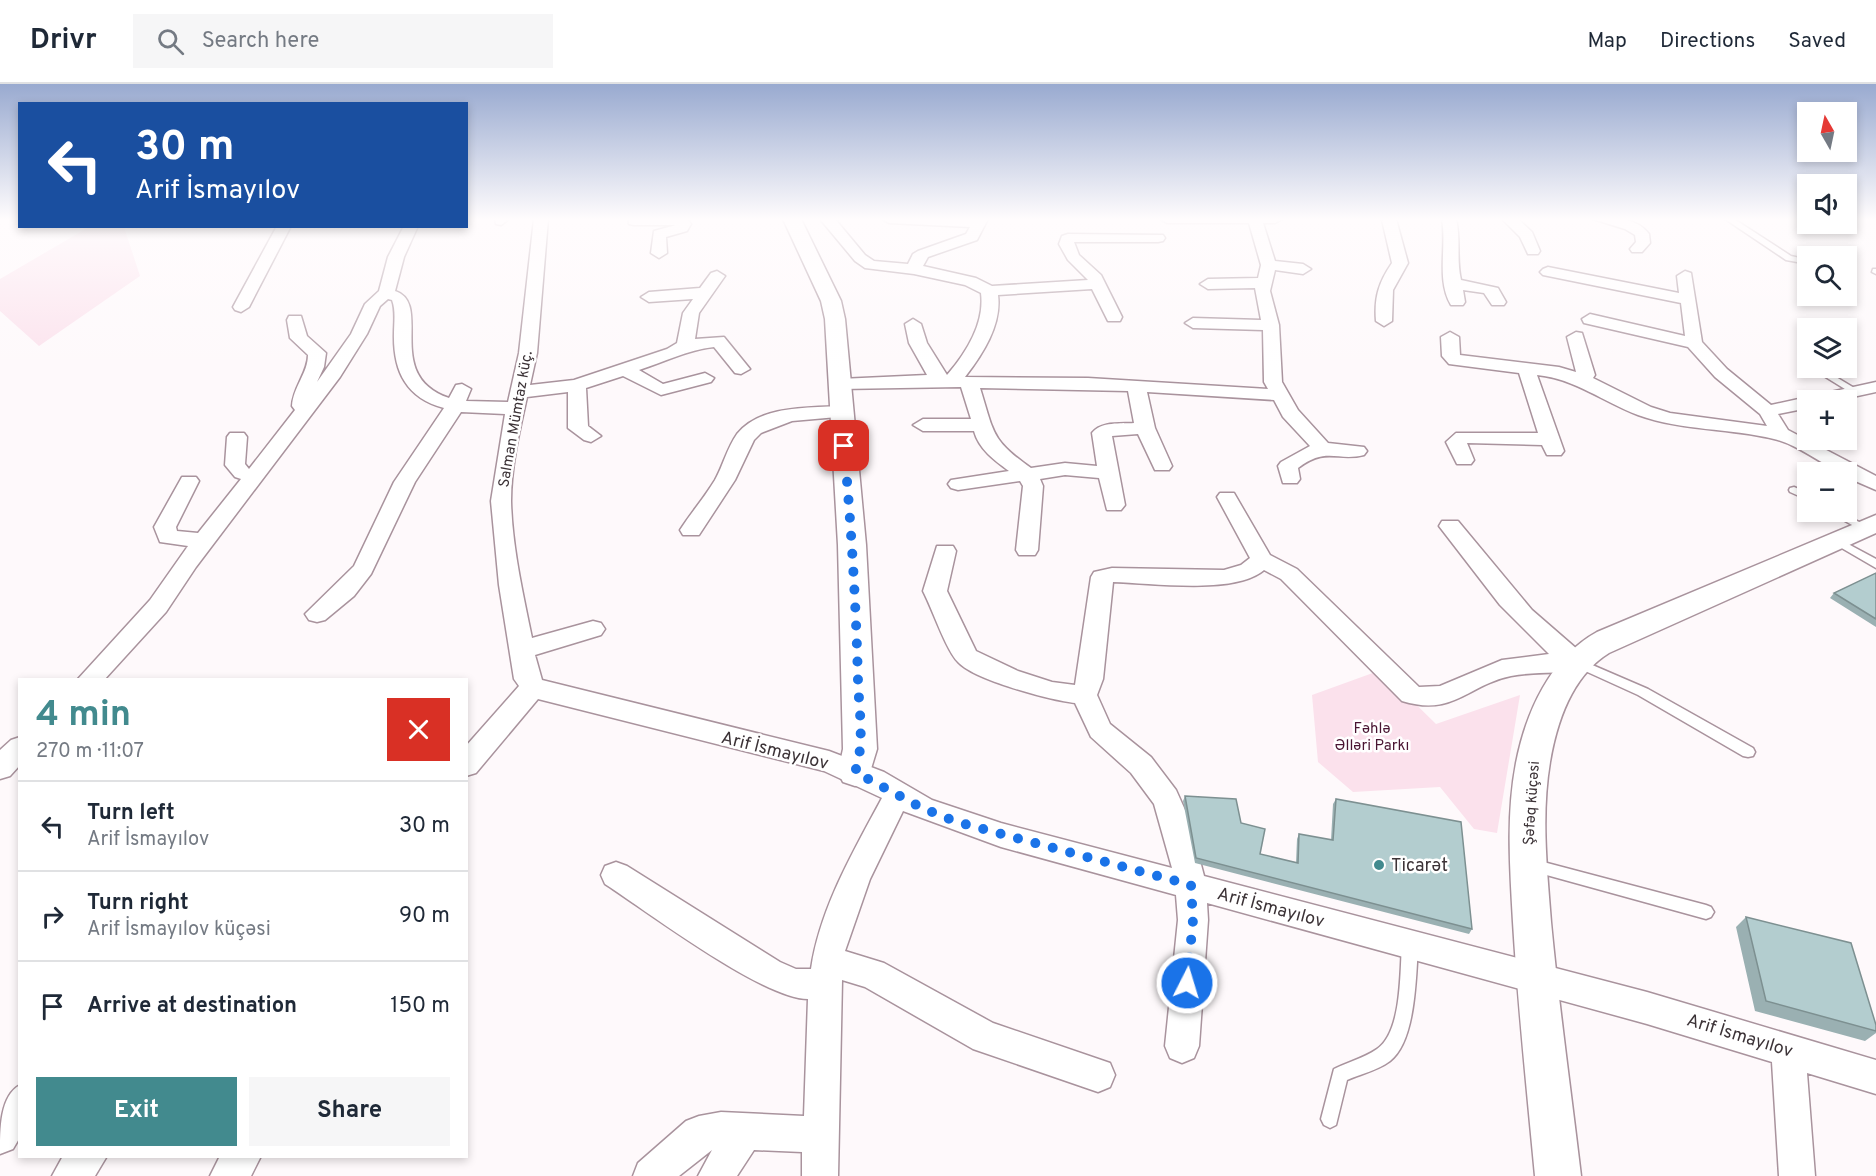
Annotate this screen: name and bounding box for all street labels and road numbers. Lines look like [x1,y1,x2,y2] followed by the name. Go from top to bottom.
[495,349,538,489] street label: Salman Mümtaz küç.
[718,725,831,776] street label: Arif İsmayılov
[1520,760,1545,846] street label: Şəfəq küçəsi
[1214,881,1327,934] street label: Arif İsmayılov
[1684,1007,1796,1064] street label: Arif İsmayılov

